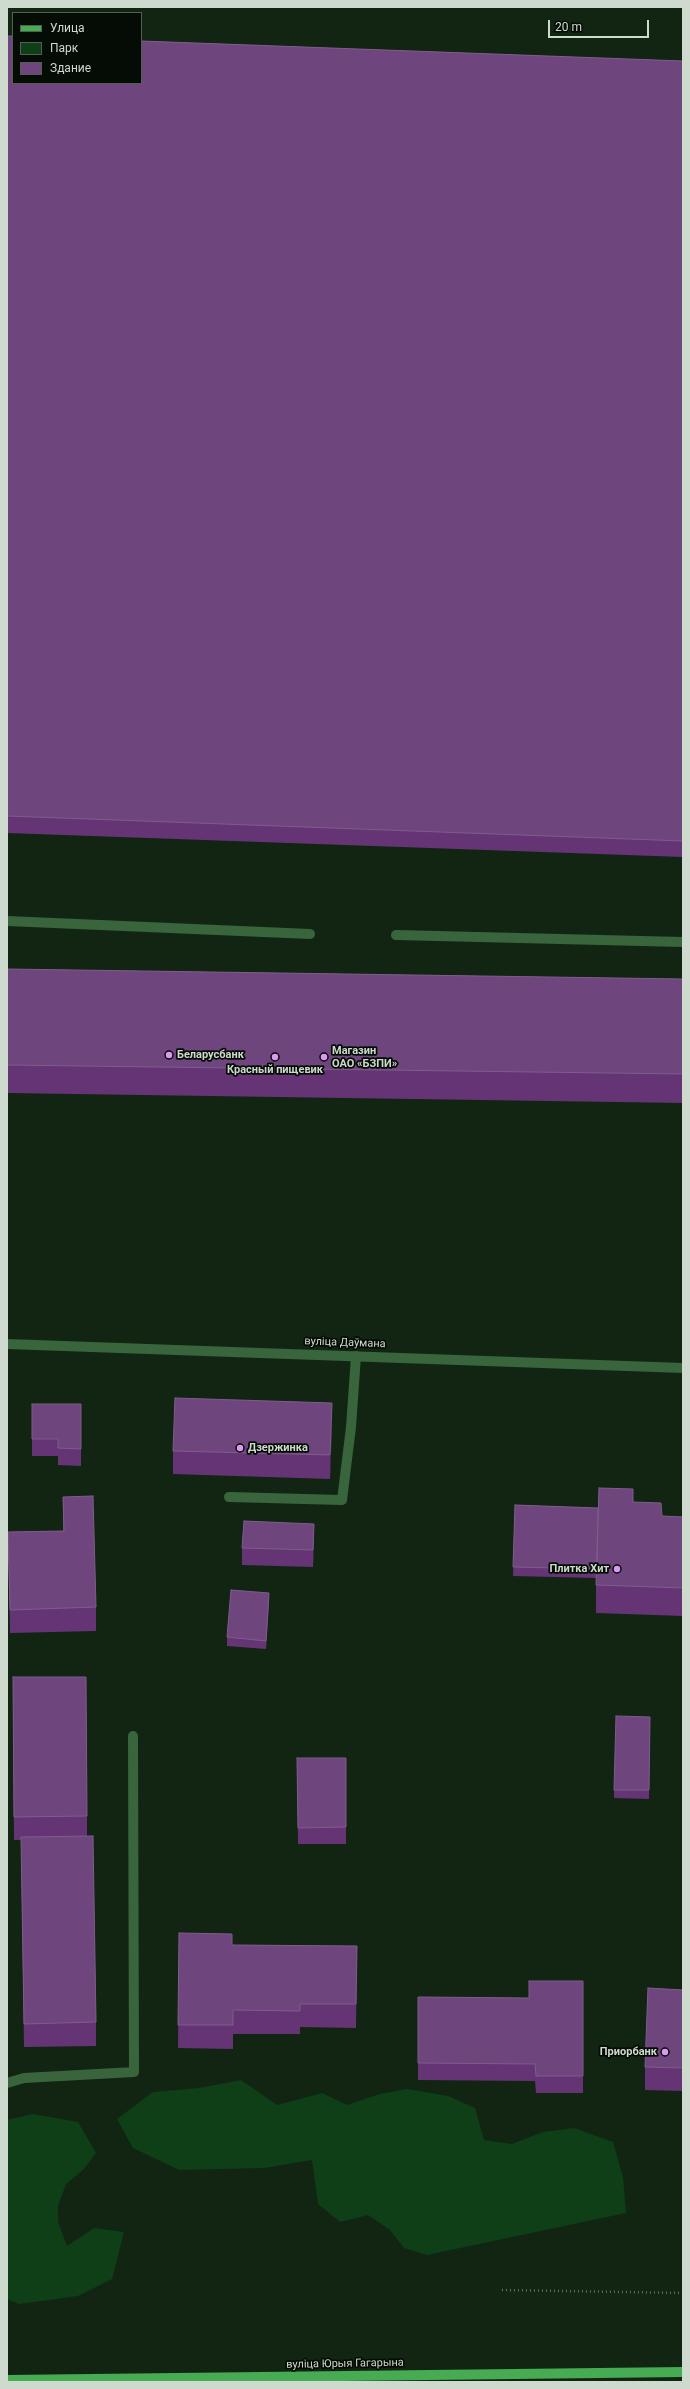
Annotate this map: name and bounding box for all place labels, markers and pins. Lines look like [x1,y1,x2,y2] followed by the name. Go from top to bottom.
[332,1044,397,1070] place label: Магазин ОАО «БЗПИ»
[177,1048,244,1062] place label: Беларусбанк
[164,1050,174,1060] marker: Беларусбанк
[270,1052,280,1062] marker: Красный пищевик
[319,1052,329,1062] marker: Магазин ОАО «БЗПИ»
[227,1063,323,1077] place label: Красный пищевик
[248,1441,308,1455] place label: Дзержинка
[235,1443,245,1453] marker: Дзержинка
[550,1562,609,1576] place label: Плитка Хит
[612,1564,622,1574] marker: Плитка Хит
[600,2045,657,2059] place label: Приорбанк
[660,2047,670,2057] marker: Приорбанк

